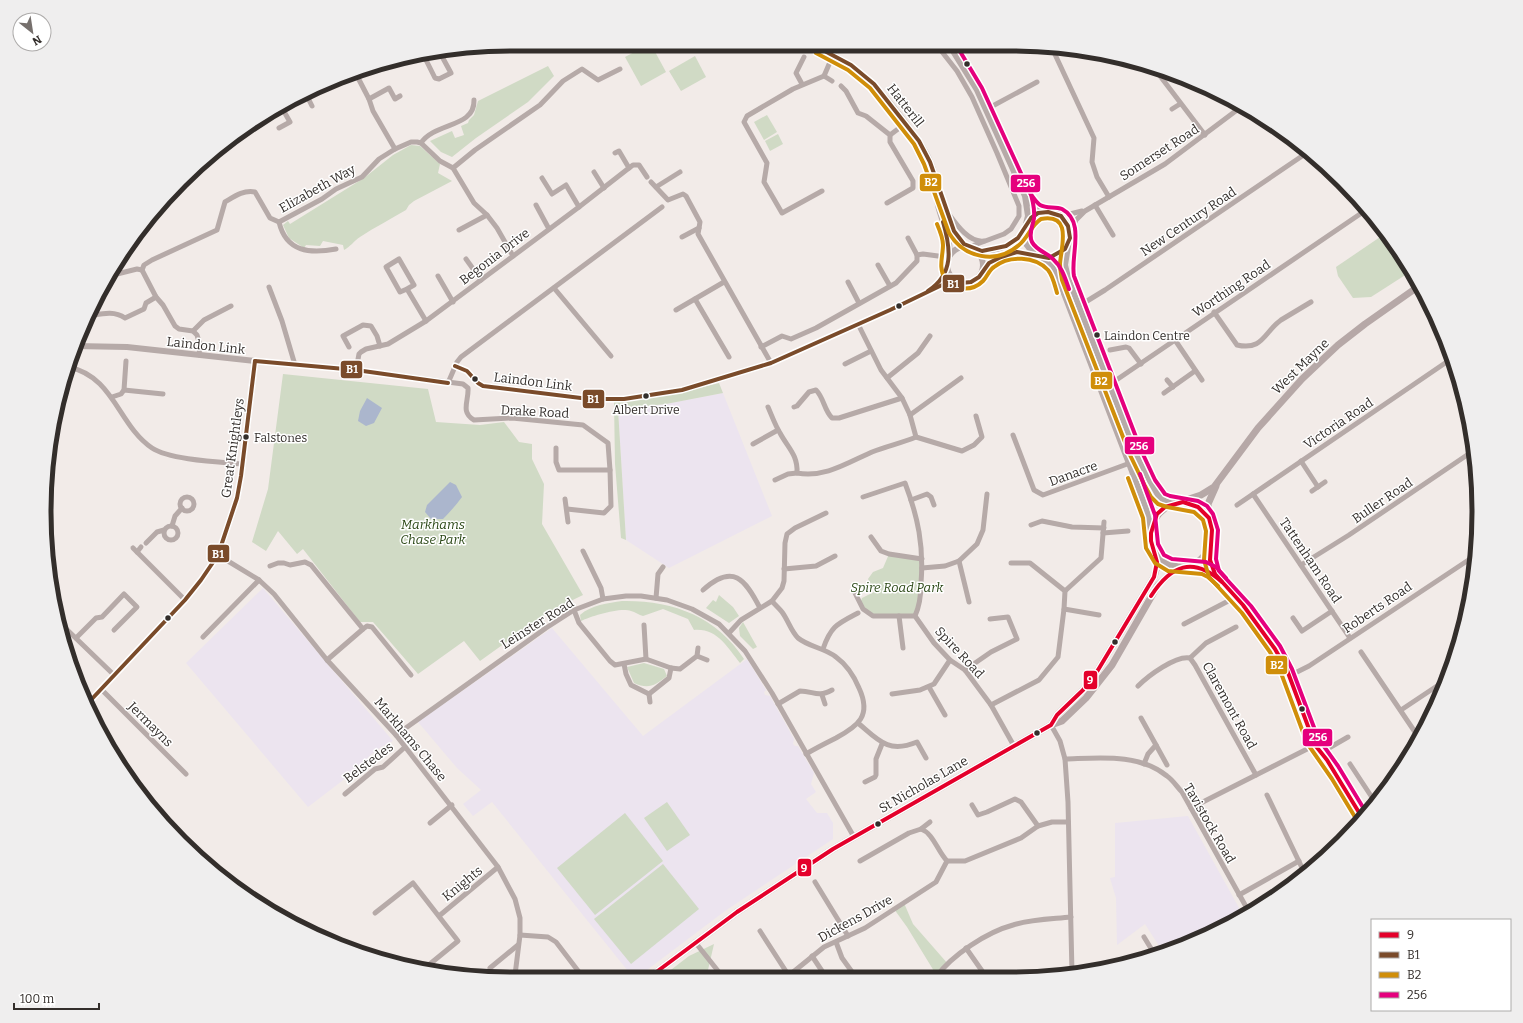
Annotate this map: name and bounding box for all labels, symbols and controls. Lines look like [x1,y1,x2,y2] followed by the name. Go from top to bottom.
[12,12,52,52] north arrow
[29,32,44,48] text: N
[962,59,972,69] unlabelled marker
[884,81,927,130] street label: Hatterill
[1117,121,1202,184] street label: Somerset Road
[277,161,358,216] street label: Elizabeth Way
[919,173,942,192] line badge: B2
[1010,174,1041,193] line badge: 256
[924,176,938,189] text: B2
[1017,177,1036,190] text: 256
[1138,184,1239,259] street label: New Century Road
[456,225,532,288] street label: Begonia Drive
[1189,257,1273,320] street label: Worthing Road
[942,274,965,293] line badge: B1
[947,278,959,291] text: B1
[894,301,904,311] unlabelled marker
[1104,329,1190,343] place label: Laindon Centre
[1092,330,1102,340] marker: Laindon Centre
[166,334,246,357] street label: Laindon Link
[1269,336,1332,397] street label: West Mayne
[340,360,363,379] line badge: B1
[346,363,358,376] text: B1
[493,369,574,394] street label: Laindon Link
[1090,371,1113,390] line badge: B2
[470,374,480,384] unlabelled marker
[1094,375,1108,388] text: B2
[582,389,605,409] line badge: B1
[641,391,651,401] marker: Albert Drive
[587,393,599,406] text: B1
[1301,395,1376,452] street label: Victoria Road
[218,397,247,499] street label: Great Knightleys
[500,402,570,421] street label: Drake Road
[613,403,679,417] place label: Albert Drive
[254,431,307,445] place label: Falstones
[241,432,251,442] marker: Falstones
[1124,436,1155,455] line badge: 256
[1130,440,1149,453] text: 256
[1047,458,1099,489] street label: Danacre
[1349,475,1416,526] street label: Buller Road
[1277,515,1345,606] street label: Tattenham Road
[400,517,467,547] park label: Markhams Chase Park
[207,544,230,563] line badge: B1
[212,548,224,561] text: B1
[1340,579,1415,636] street label: Roberts Road
[851,580,944,595] park label: Spire Road Park
[498,595,577,652] street label: Leinster Road
[163,613,173,623] unlabelled marker
[932,624,987,681] street label: Spire Road
[1110,637,1120,647] unlabelled marker
[1265,655,1288,675] line badge: B2
[1199,659,1260,752] street label: Claremont Road
[1270,659,1284,672] text: B2
[1083,670,1098,690] line badge: 9
[1087,674,1094,687] text: 9
[371,695,450,784] street label: Markhams Chase
[124,698,176,750] street label: Jermayns
[1297,704,1307,714] unlabelled marker
[1032,728,1042,738] unlabelled marker
[1302,728,1333,747] line badge: 256
[1309,731,1328,744] text: 256
[341,739,396,786] street label: Belstedes
[876,753,970,816] street label: St Nicholas Lane
[1181,781,1239,866] street label: Tavistock Road
[873,819,883,829] unlabelled marker
[797,858,812,877] line badge: 9
[801,862,808,875] text: 9
[439,863,485,904] street label: Knights
[816,892,895,945] street label: Dickens Drive
[1371,919,1511,1011] legend
[1407,928,1414,942] text: 9
[1407,948,1420,962] text: B1
[1407,968,1421,982] text: B2
[14,985,99,1011] scale bar
[1407,988,1427,1002] text: 256
[20,992,55,1006] text: 100 m

